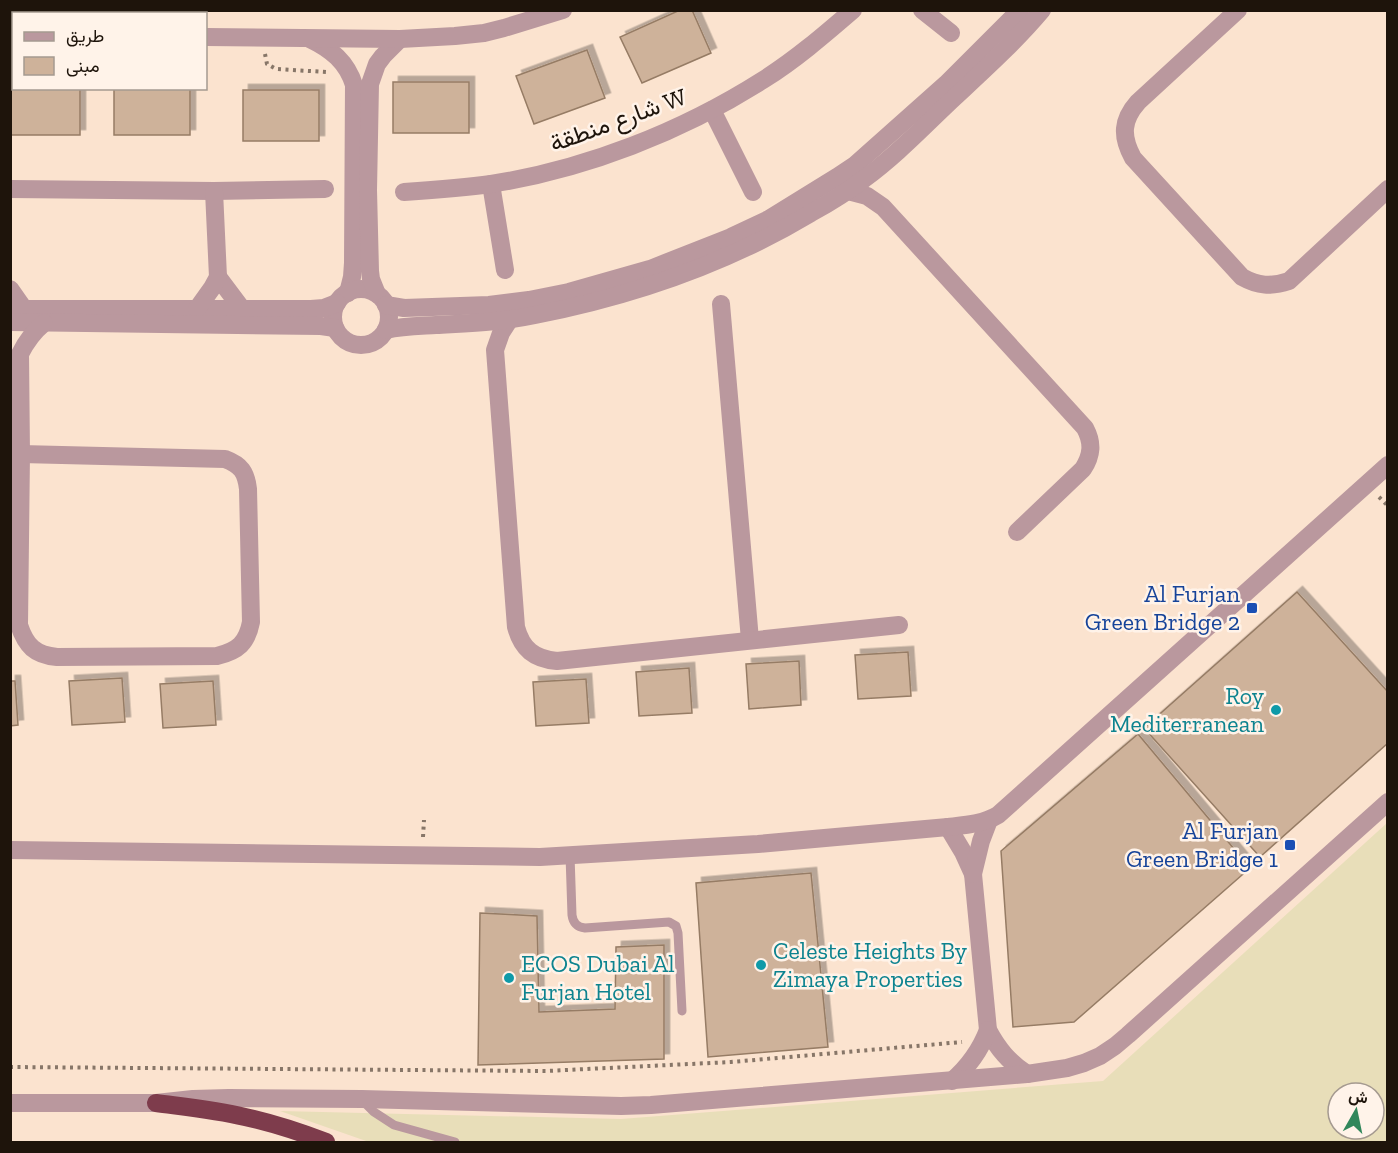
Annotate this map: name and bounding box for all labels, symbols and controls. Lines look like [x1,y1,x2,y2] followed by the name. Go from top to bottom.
[12,12,207,90] legend
[66,25,104,47] text: طريق
[66,55,100,77] text: مبنى
[546,81,691,160] street label: شارع منطقة W
[1085,579,1240,636] place label: Al Furjan Green Bridge 2
[1245,601,1259,615] marker: Al Furjan Green Bridge 2
[1110,681,1265,738] place label: Roy Mediterranean
[1269,703,1283,717] marker: Roy Mediterranean
[1126,816,1278,873] place label: Al Furjan Green Bridge 1
[1283,838,1297,852] marker: Al Furjan Green Bridge 1
[773,936,968,993] place label: Celeste Heights By Zimaya Properties
[521,949,675,1006] place label: ECOS Dubai Al Furjan Hotel
[754,958,768,972] marker: Celeste Heights By Zimaya Properties
[502,971,516,985] marker: ECOS Dubai Al Furjan Hotel
[1326,1081,1386,1141] north arrow
[1347,1086,1369,1108] text: ش

